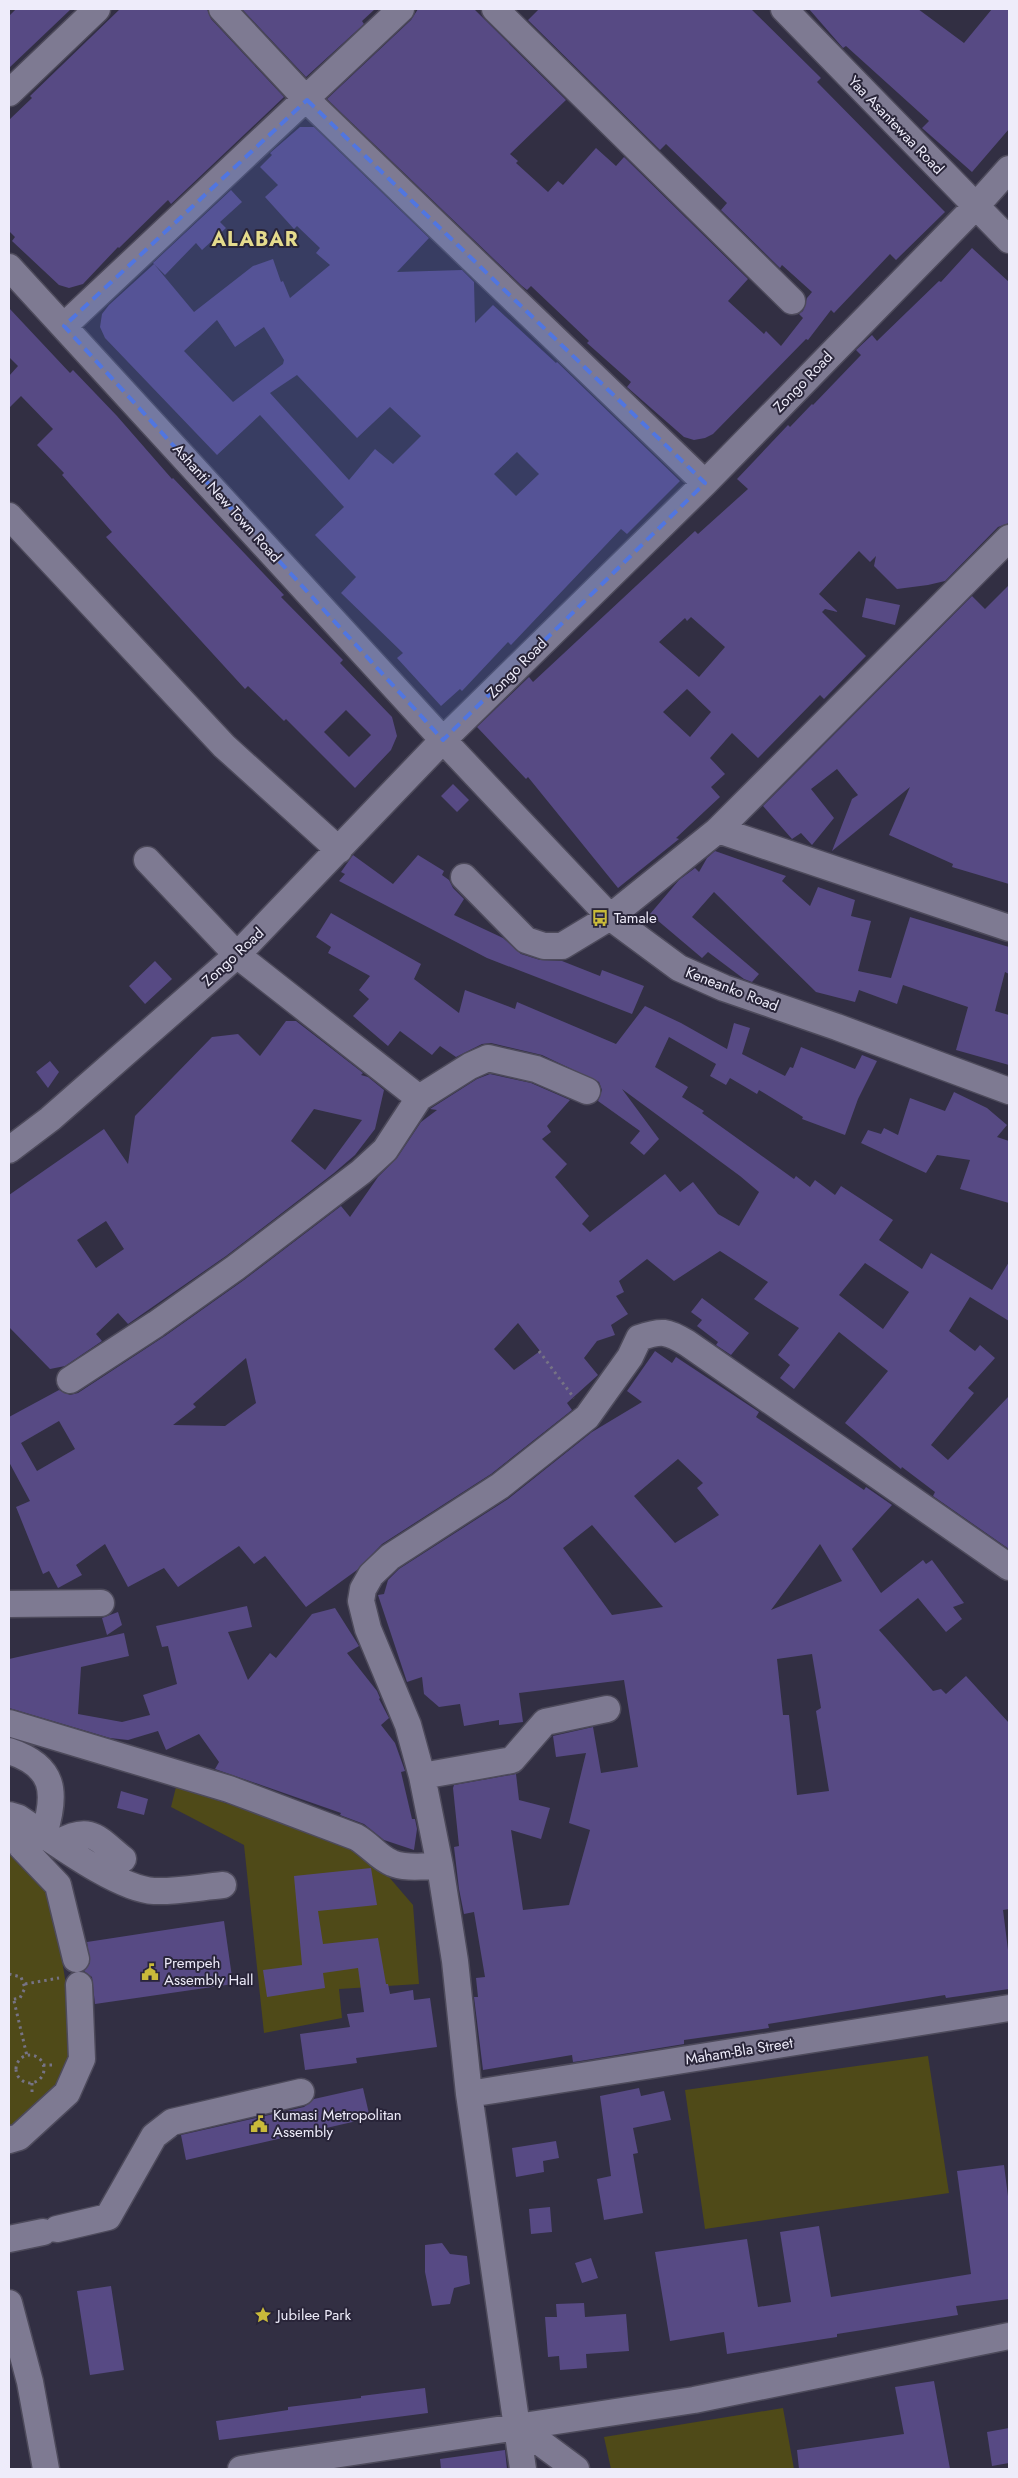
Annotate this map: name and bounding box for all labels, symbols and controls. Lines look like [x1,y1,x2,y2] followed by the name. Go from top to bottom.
[843,71,949,179] street label: Yaa Asantewaa Road
[210,225,299,254] district label: ALABAR
[768,347,838,417] street label: Zongo Road
[168,439,286,567] street label: Ashanti New Town Road
[482,633,552,703] street label: Zongo Road
[614,907,657,929] place label: Tamale
[590,908,610,928] bus stop icon: Tamale
[197,923,269,991] street label: Zongo Road
[682,961,782,1017] street label: Keneanko Road
[164,1952,253,1991] place label: Prempeh Assembly Hall
[140,1962,160,1982] public building icon: Prempeh Assembly Hall
[684,2032,795,2070] street label: Maham-Bla Street
[273,2104,402,2143] place label: Kumasi Metropolitan Assembly
[249,2114,269,2134] public building icon: Kumasi Metropolitan Assembly
[275,2304,351,2326] place label: Jubilee Park
[253,2305,273,2325] place icon: Jubilee Park

